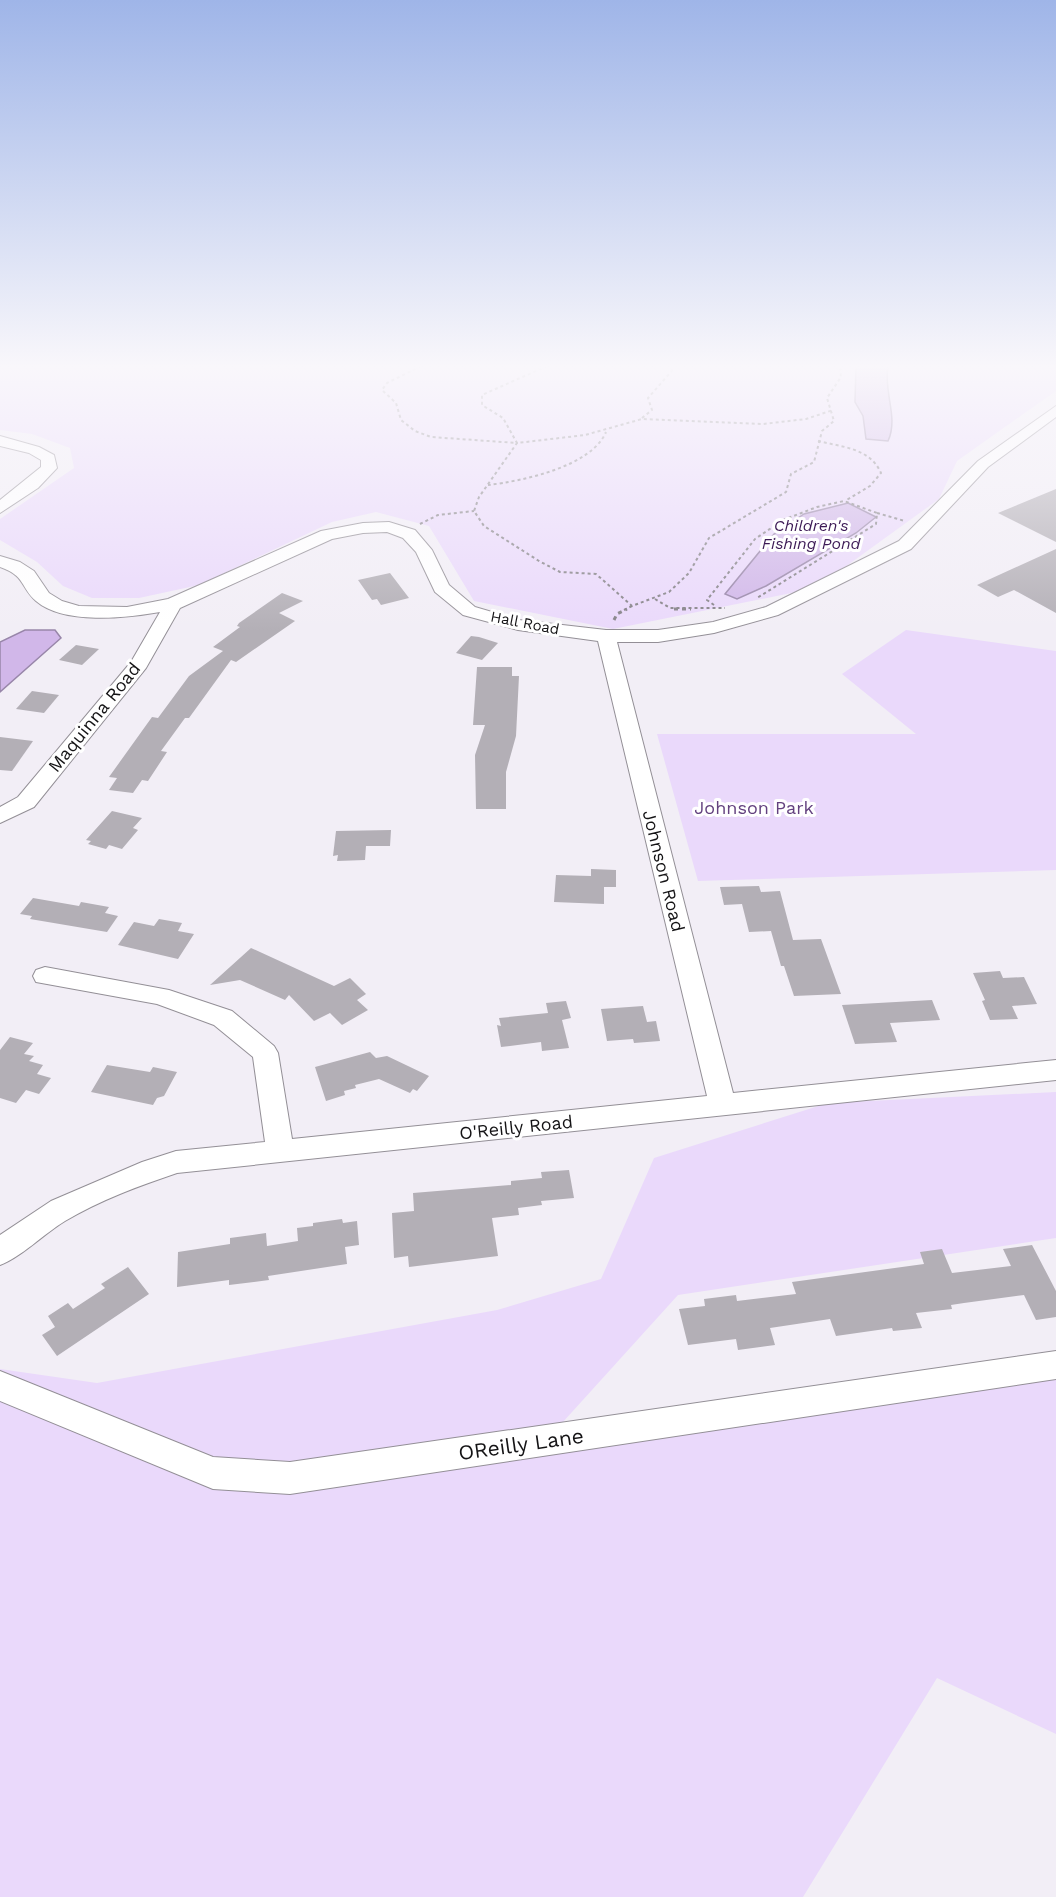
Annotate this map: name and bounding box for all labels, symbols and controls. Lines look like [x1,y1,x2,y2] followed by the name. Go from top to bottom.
[762,516,861,553] water label: Children's Fishing Pond
[489,608,561,638] street label: Hall Road
[43,658,145,776] street label: Maquinna Road
[694,797,814,818] park label: Johnson Park
[639,808,689,934] street label: Johnson Road
[458,1111,574,1143] street label: O'Reilly Road
[457,1423,585,1465] street label: OReilly Lane

